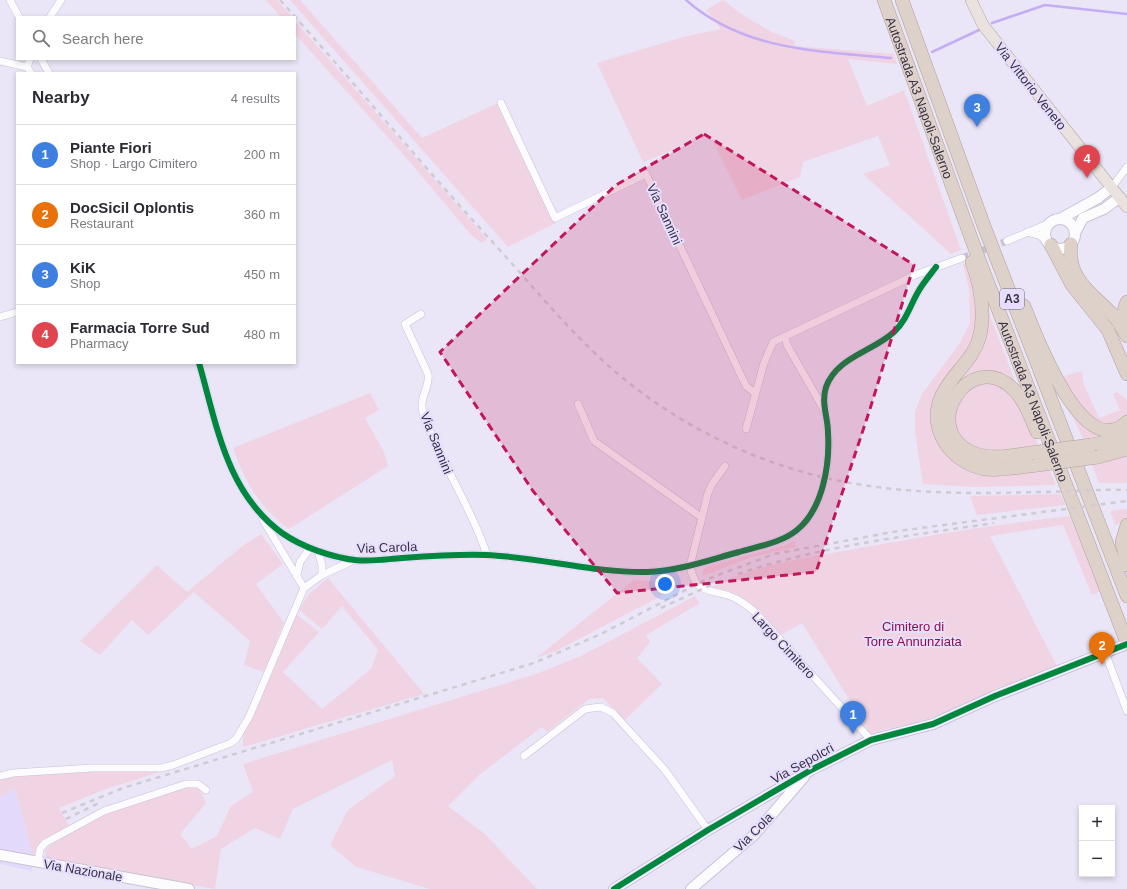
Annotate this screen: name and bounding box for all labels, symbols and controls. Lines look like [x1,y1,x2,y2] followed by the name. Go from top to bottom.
[883,15,956,181] street label: Autostrada A3 Napoli-Salerno
[16,16,296,60] search box
[30,27,52,49] icon: search
[62,30,144,47] text: Search here
[992,40,1069,133] street label: Via Vittorio Veneto
[32,88,90,107] text: Nearby
[231,91,280,106] text: 4 results
[964,94,990,127] pin: 3
[70,139,152,156] text: Piante Fiori
[1074,145,1100,178] pin: 4
[41,147,49,162] text: 1
[244,147,280,162] text: 200 m
[70,156,197,171] text: Shop · Largo Cimitero
[644,181,685,247] street label: Via Sannini
[70,199,194,216] text: DocSicil Oplontis
[41,207,49,222] text: 2
[244,207,280,222] text: 360 m
[70,216,134,231] text: Restaurant
[70,259,96,276] text: KiK
[41,267,49,282] text: 3
[244,267,280,282] text: 450 m
[70,276,100,291] text: Shop
[1000,289,1024,309] road number: A3
[70,319,210,336] text: Farmacia Torre Sud
[995,319,1071,484] street label: Autostrada A3 Napoli-Salerno
[41,327,49,342] text: 4
[244,327,280,342] text: 480 m
[70,336,129,351] text: Pharmacy
[417,410,456,476] street label: Via Sannini
[357,539,418,556] street label: Via Carola
[655,574,675,594] your location
[749,609,818,682] street label: Largo Cimitero
[864,619,963,649] park label: Cimitero di Torre Annunziata
[1089,632,1115,665] pin: 2
[840,701,866,734] pin: 1
[768,740,836,787] street label: Via Sepolcri
[1079,805,1115,877] map controls
[1079,805,1115,841] button: +
[731,809,776,855] street label: Via Cola
[1079,841,1115,877] button: −
[42,856,124,885] street label: Via Nazionale

